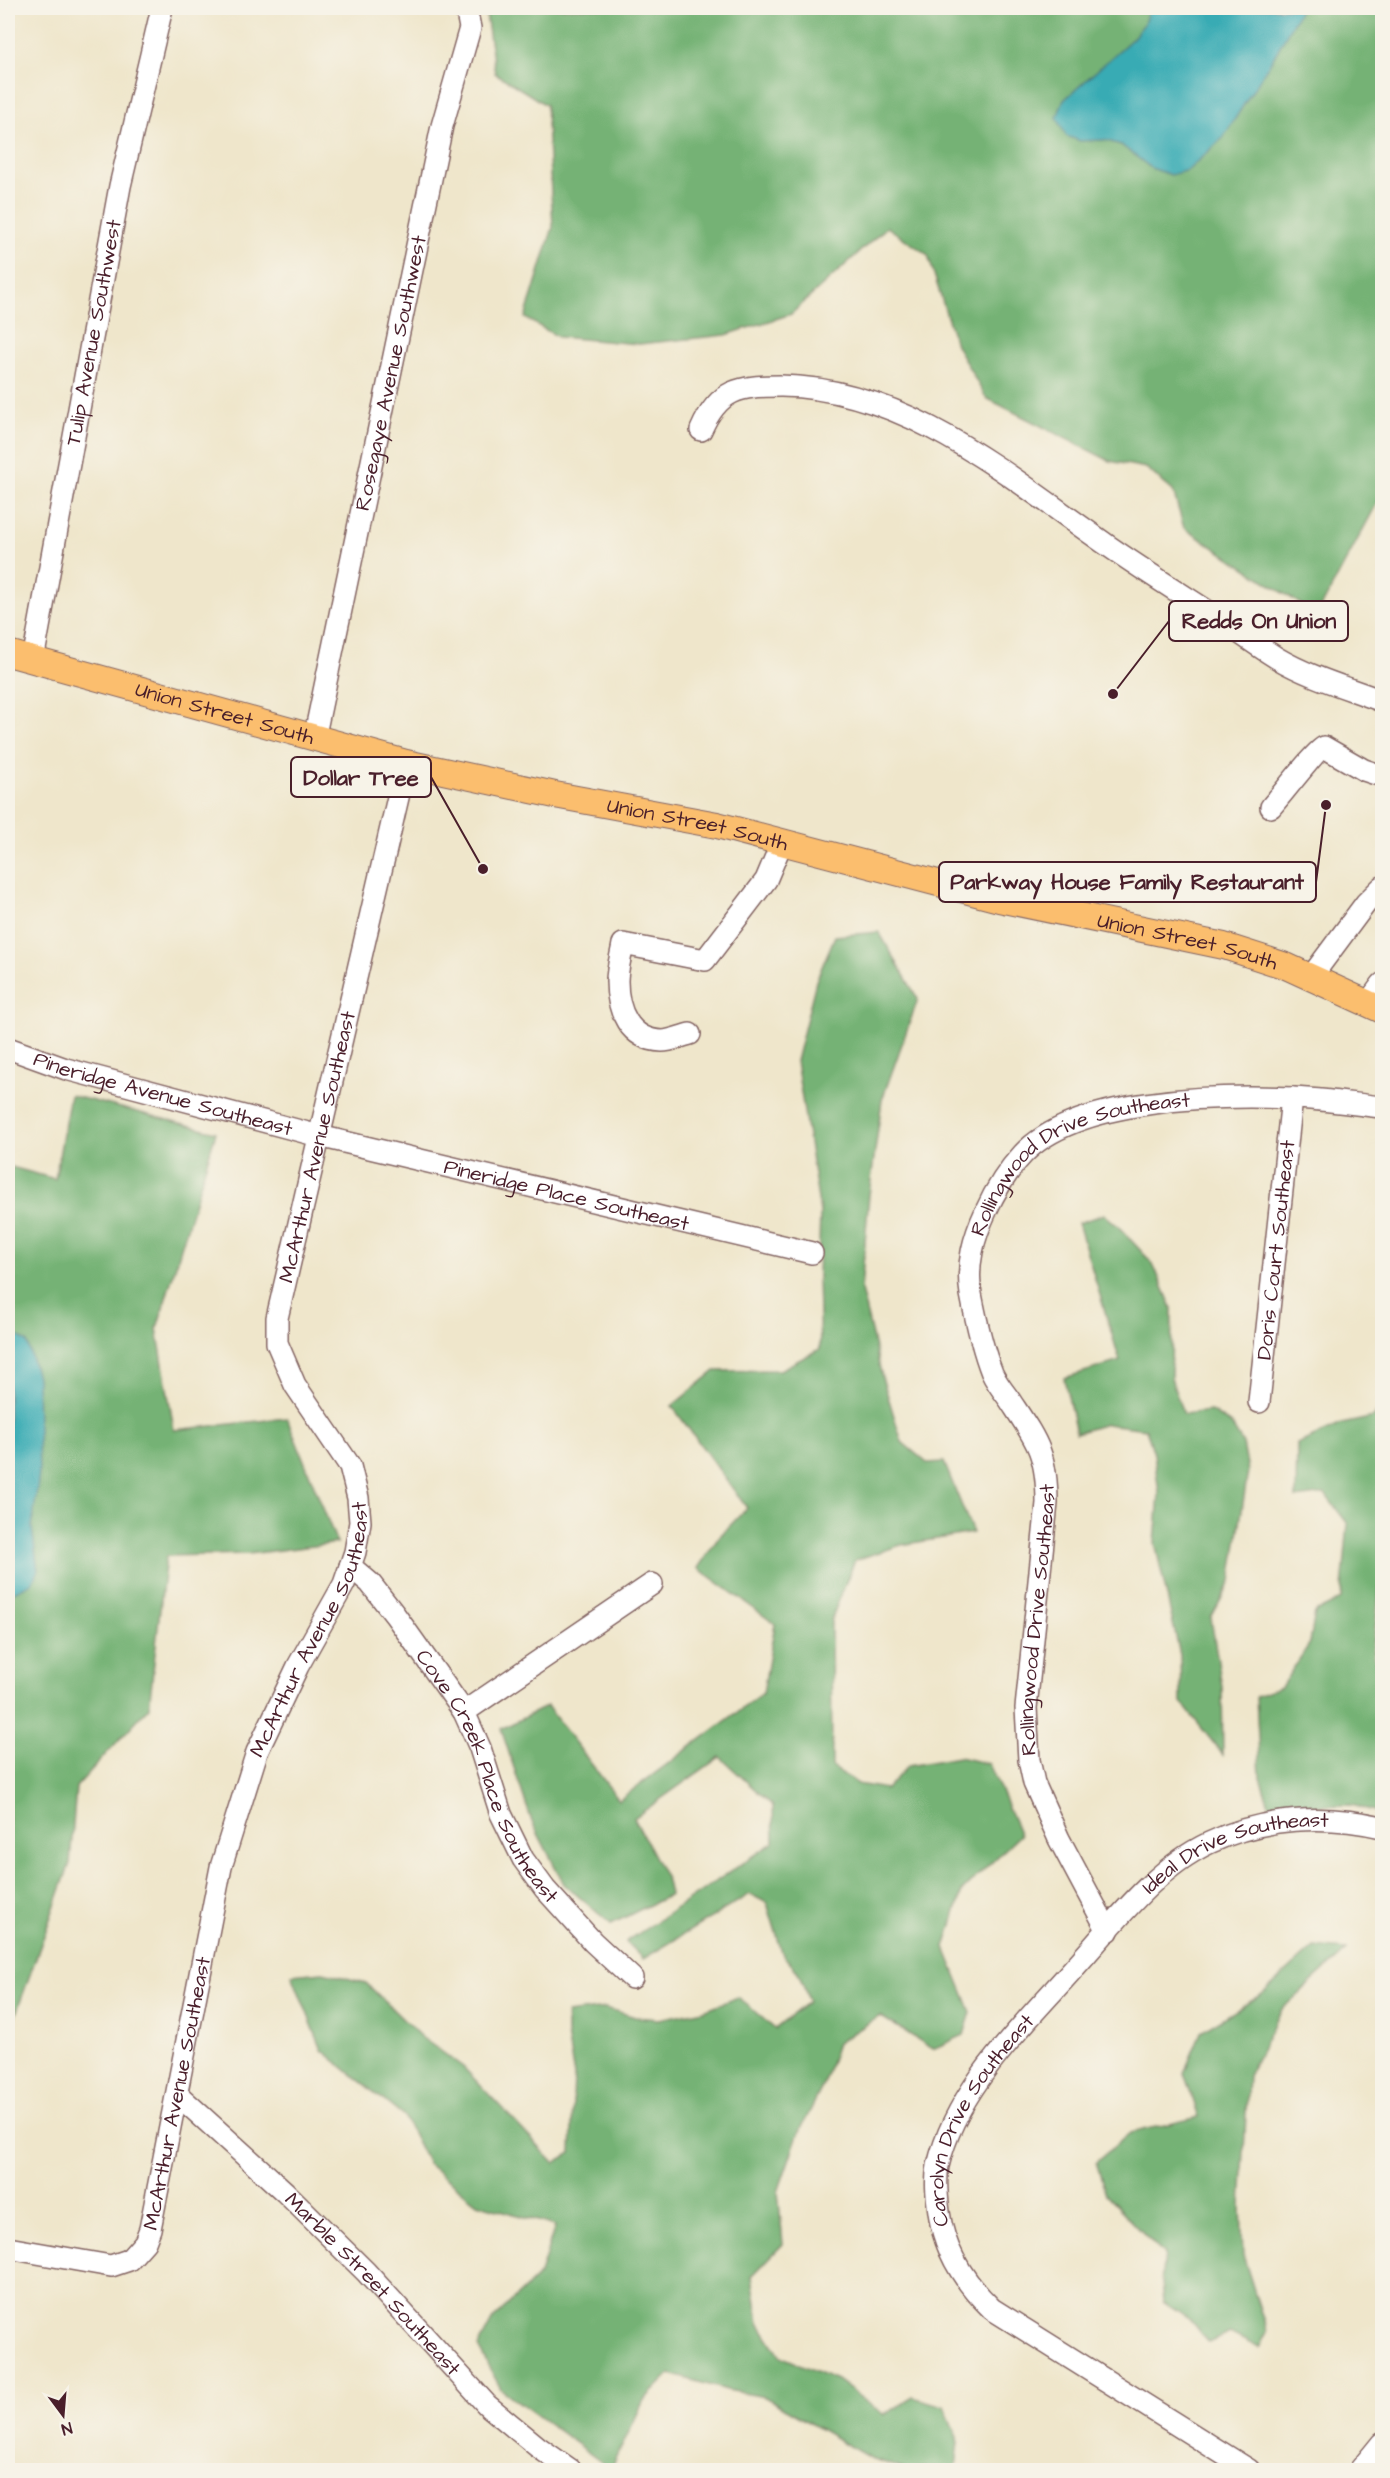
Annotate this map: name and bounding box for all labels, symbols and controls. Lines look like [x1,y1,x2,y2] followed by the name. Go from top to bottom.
[59,217,129,448] street label: Tulip Avenue Southwest
[348,232,434,513] street label: Rosegaye Avenue Southwest
[1169,601,1348,641] callout: Redds On Union
[1182,606,1336,637] text: Redds On Union
[132,675,318,752] street label: Union Street South
[291,757,431,797] callout: Dollar Tree
[303,763,419,794] text: Dollar Tree
[605,791,792,858] street label: Union Street South
[939,862,1316,902] callout: Parkway House Family Restaurant
[950,867,1305,900] text: Parkway House Family Restaurant
[1095,906,1282,978] street label: Union Street South
[272,1008,363,1286] street label: McArthur Avenue Southeast
[30,1044,296,1144] street label: Pineridge Avenue Southeast
[963,1085,1192,1240] street label: Rollingwood Drive Southeast
[1250,1138,1302,1361] street label: Doris Court Southeast
[441,1152,693,1238] street label: Pineridge Place Southeast
[1012,1482,1062,1756] street label: Rollingwood Drive Southeast
[243,1500,375,1762] street label: McArthur Avenue Southeast
[409,1643,565,1910] street label: Cove Creek Place Southeast
[1135,1805,1330,1901] street label: Ideal Drive Southeast
[136,1954,218,2232] street label: McArthur Avenue Southeast
[922,2007,1041,2229] street label: Carolyn Drive Southeast
[278,2186,468,2382] street label: Marble Street Southeast
[33,2385,93,2445] north arrow
[59,2417,75,2440] text: N

